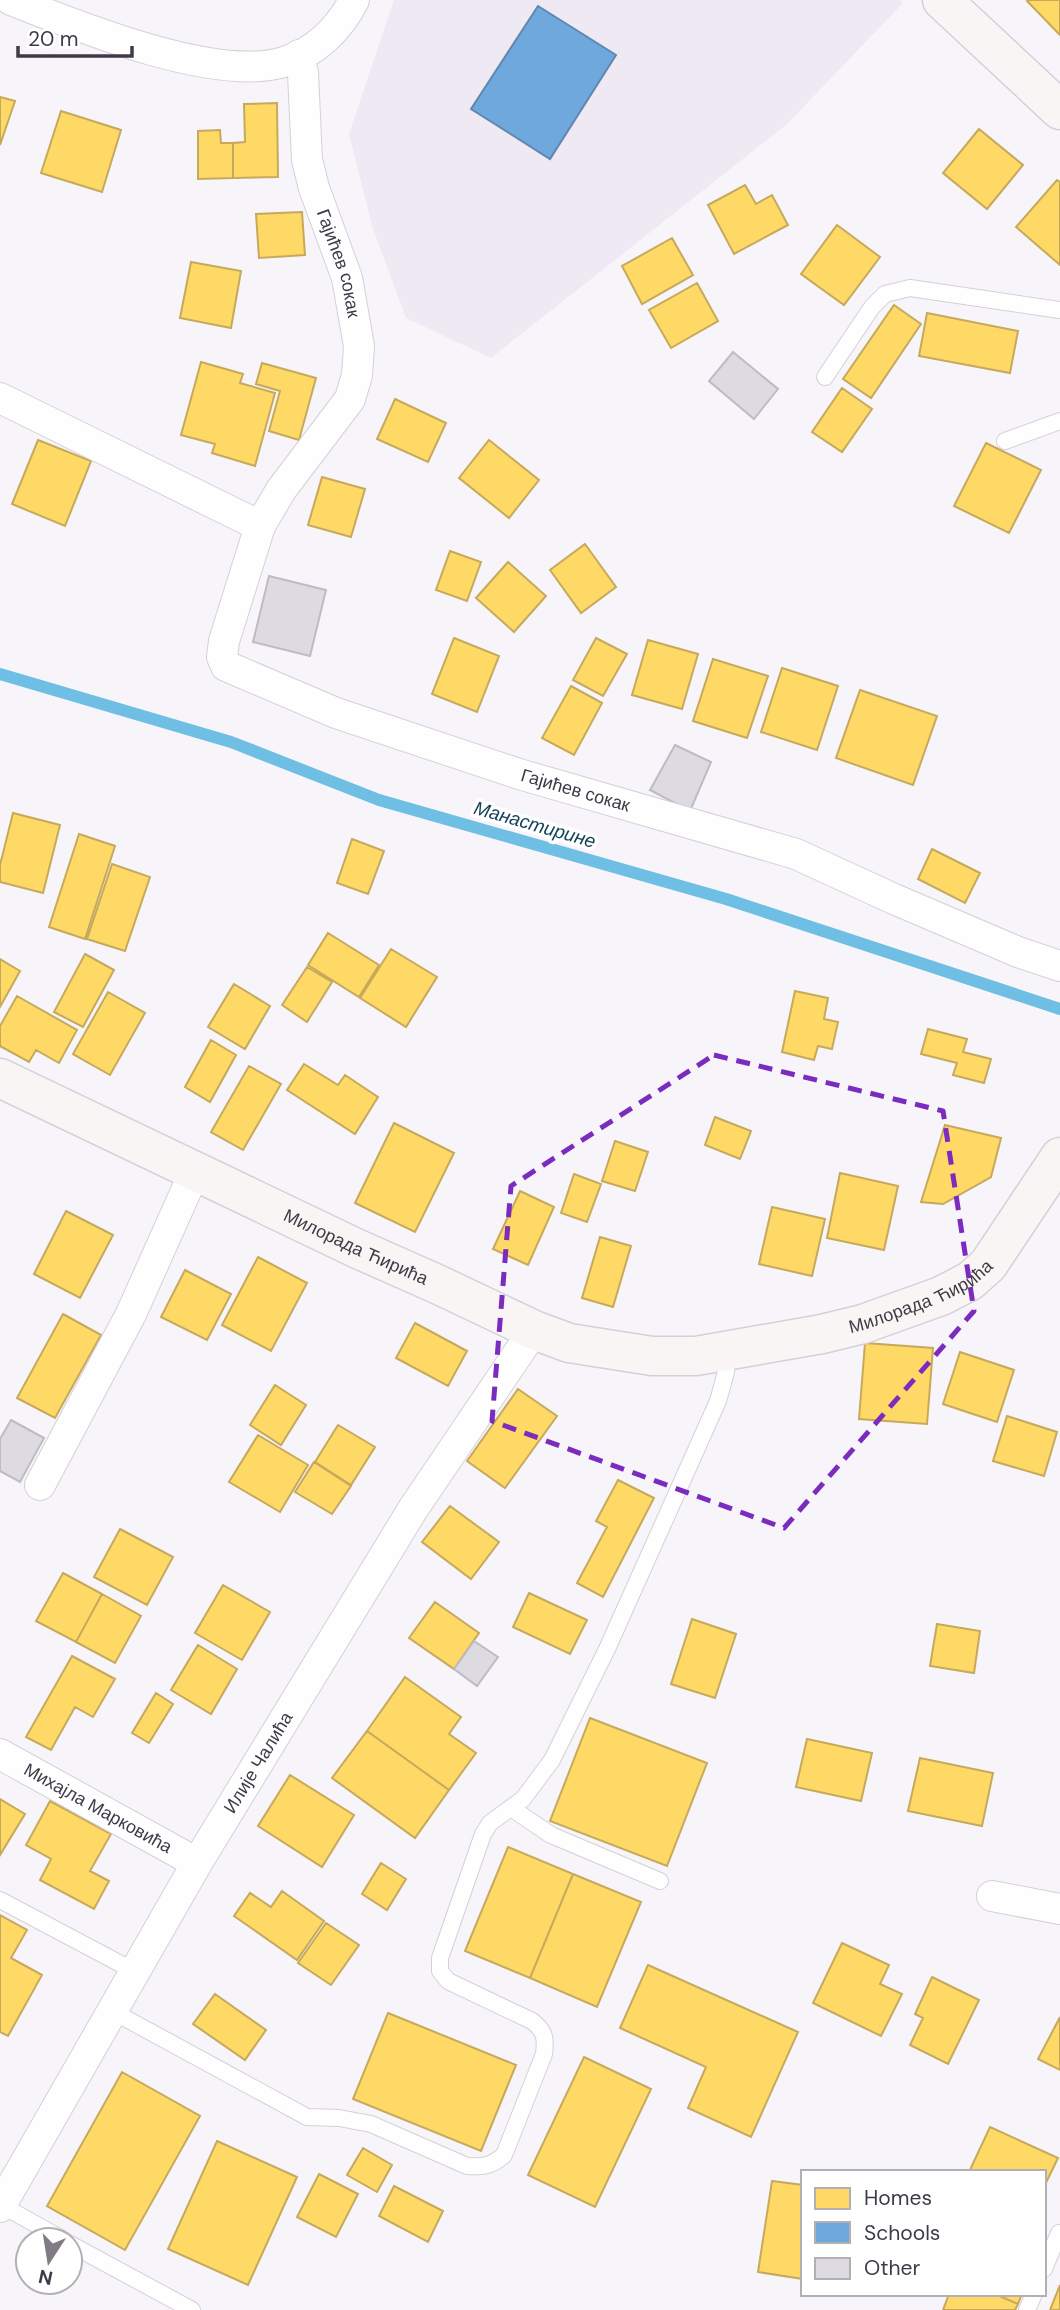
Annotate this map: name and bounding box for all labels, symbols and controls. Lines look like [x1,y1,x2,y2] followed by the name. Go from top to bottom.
[18,14,131,58] scale bar
[28,25,79,53] text: 20 m
[311,206,366,320] street label: Гајићев сокак
[518,763,633,817] street label: Гајићев сокак
[471,795,599,854] water label: Манастирине
[280,1203,433,1291] street label: Милорада Ћирића
[846,1254,999,1339] street label: Милорада Ћирића
[218,1706,299,1818] street label: Илије Чалића
[19,1757,177,1859] street label: Михајла Марковића
[801,2170,1046,2296] legend
[864,2184,932,2212] text: Homes
[864,2219,940,2247] text: Schools
[14,2226,84,2296] north arrow
[864,2254,920,2282] text: Other
[36,2263,55,2291] text: N

